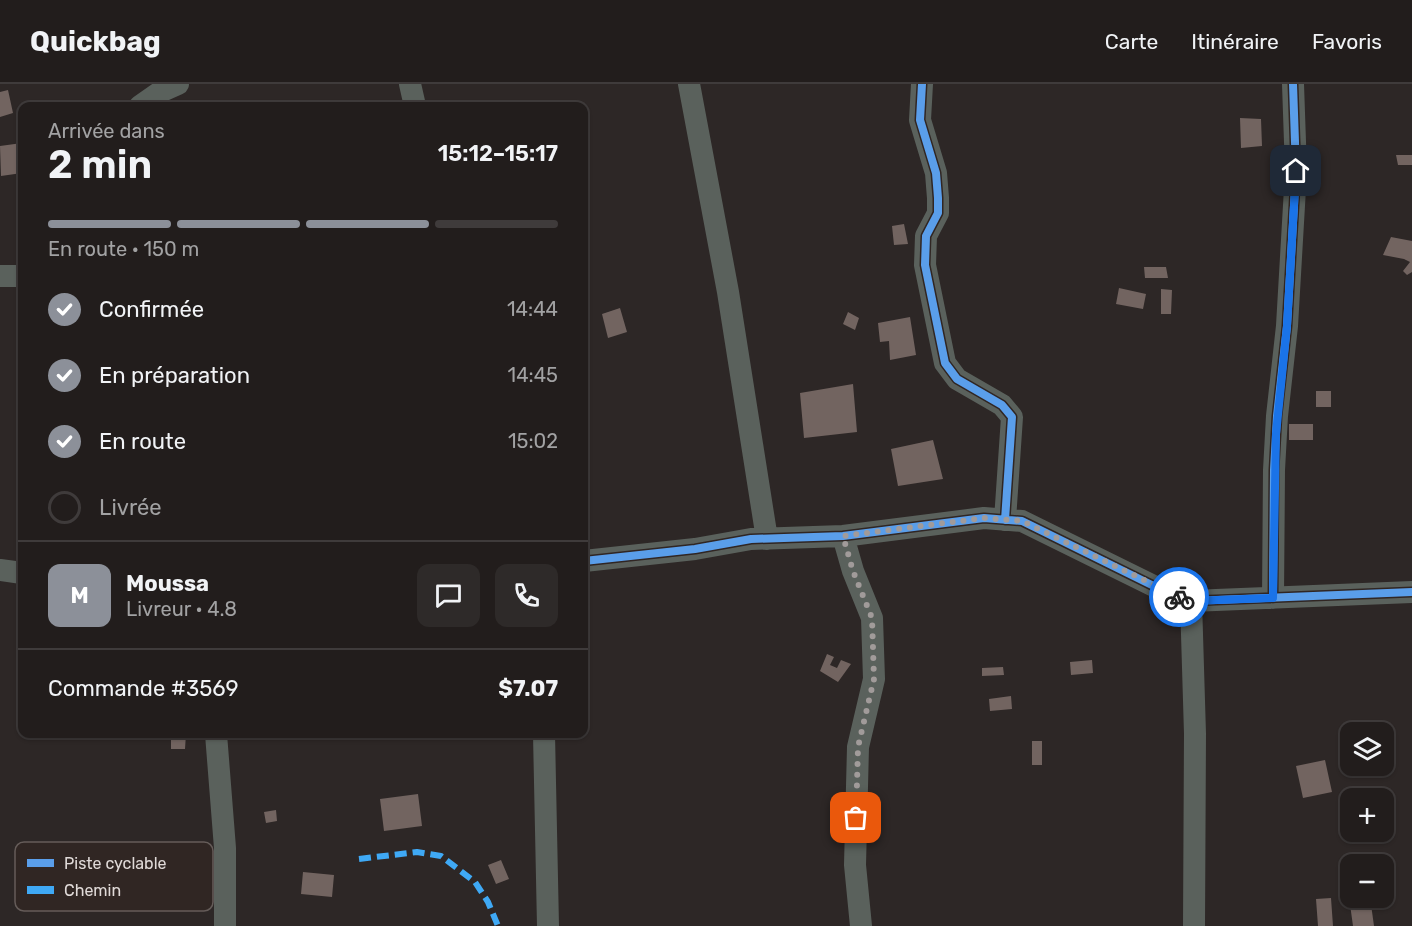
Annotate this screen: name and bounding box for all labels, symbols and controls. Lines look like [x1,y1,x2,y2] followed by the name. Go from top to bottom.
[30,25,161,58] text: Quickbag
[1105,29,1158,54] text: Carte
[1191,29,1279,54] text: Itinéraire
[1312,29,1382,54] text: Favoris
[48,119,165,143] text: Arrivée dans
[438,140,558,167] text: 15:12–15:17
[48,142,152,188] text: 2 min
[1270,145,1321,196] pin
[1279,154,1312,187] icon: home
[48,237,199,261] text: En route · 150 m
[48,293,81,326] icon: check
[99,296,204,323] text: Confirmée
[507,297,558,321] text: 14:44
[48,359,81,392] icon: check
[99,362,250,389] text: En préparation
[508,363,558,387] text: 14:45
[48,425,81,458] icon: check
[99,428,186,455] text: En route
[508,429,558,453] text: 15:02
[99,494,162,521] text: Livrée
[417,564,480,627] button: chat
[495,564,558,627] button: phone
[1149,567,1209,627] courier
[126,570,209,597] text: Moussa
[1163,581,1196,614] icon: bike
[70,582,89,609] text: M
[126,597,237,621] text: Livreur · 4.8
[48,675,239,702] text: Commande #3569
[498,675,558,702] text: $7.07
[1340,722,1394,908] map controls
[1340,722,1394,776] button: layers
[1340,788,1394,842] button: +
[830,792,881,843] pin
[839,801,872,834] icon: bag
[15,842,213,911] legend
[64,854,167,873] text: Piste cyclable
[1340,854,1394,908] button: −
[64,881,121,900] text: Chemin

